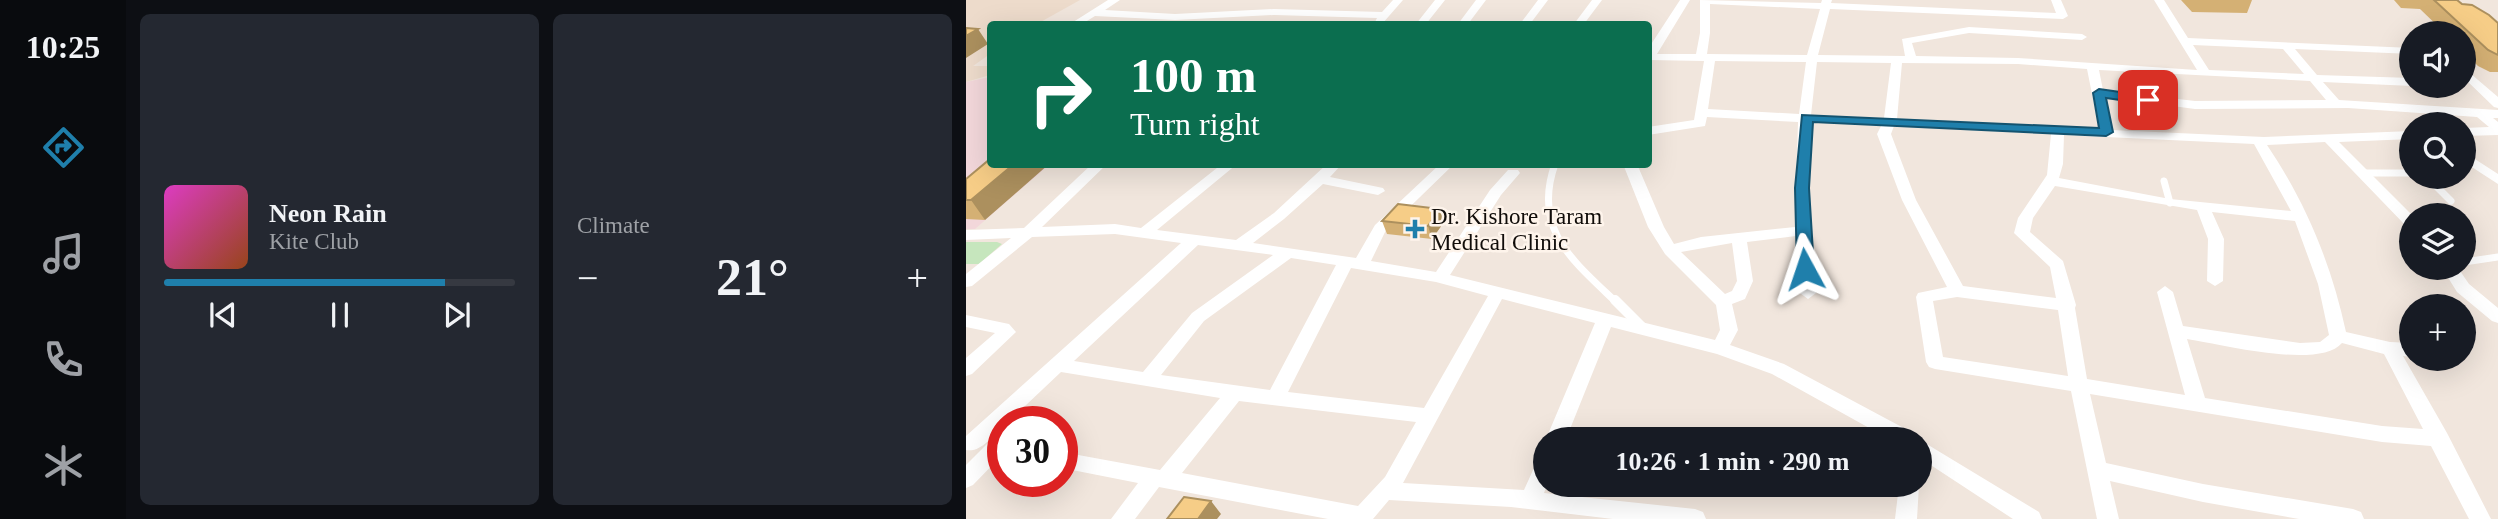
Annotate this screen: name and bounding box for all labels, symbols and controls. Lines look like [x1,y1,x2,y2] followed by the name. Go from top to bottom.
[2399,21,2476,371] map controls
[2399,21,2476,98] button: sound
[26,29,100,65] text: 10:25
[1130,48,1257,103] text: 100 m
[1015,49,1106,140] icon: right
[2118,70,2178,130] pin
[2129,81,2167,119] icon: arrive
[1130,106,1260,142] text: Turn right
[2399,112,2476,189] button: search
[39,123,88,172] icon: directions
[269,199,387,228] text: Neon Rain
[2399,203,2476,280] button: layers
[1431,204,1602,255] place label: Dr. Kishore Taram Medical Clinic
[577,213,650,238] text: Climate
[1405,219,1425,239] marker: Dr. Kishore Taram Medical Clinic
[39,229,88,278] icon: music
[269,229,359,254] text: Kite Club
[1768,232,1842,306] position arrow
[716,249,789,306] text: 21°
[577,257,598,299] text: −
[907,257,928,299] text: +
[2399,294,2476,371] button: +
[204,296,242,334] icon: previous
[321,296,359,334] icon: pause
[438,296,476,334] icon: next
[39,335,88,384] icon: phone
[987,406,1078,497] speed limit sign: 30
[39,441,88,490] icon: climate
[1616,447,1850,476] text: 10:26 · 1 min · 290 m

